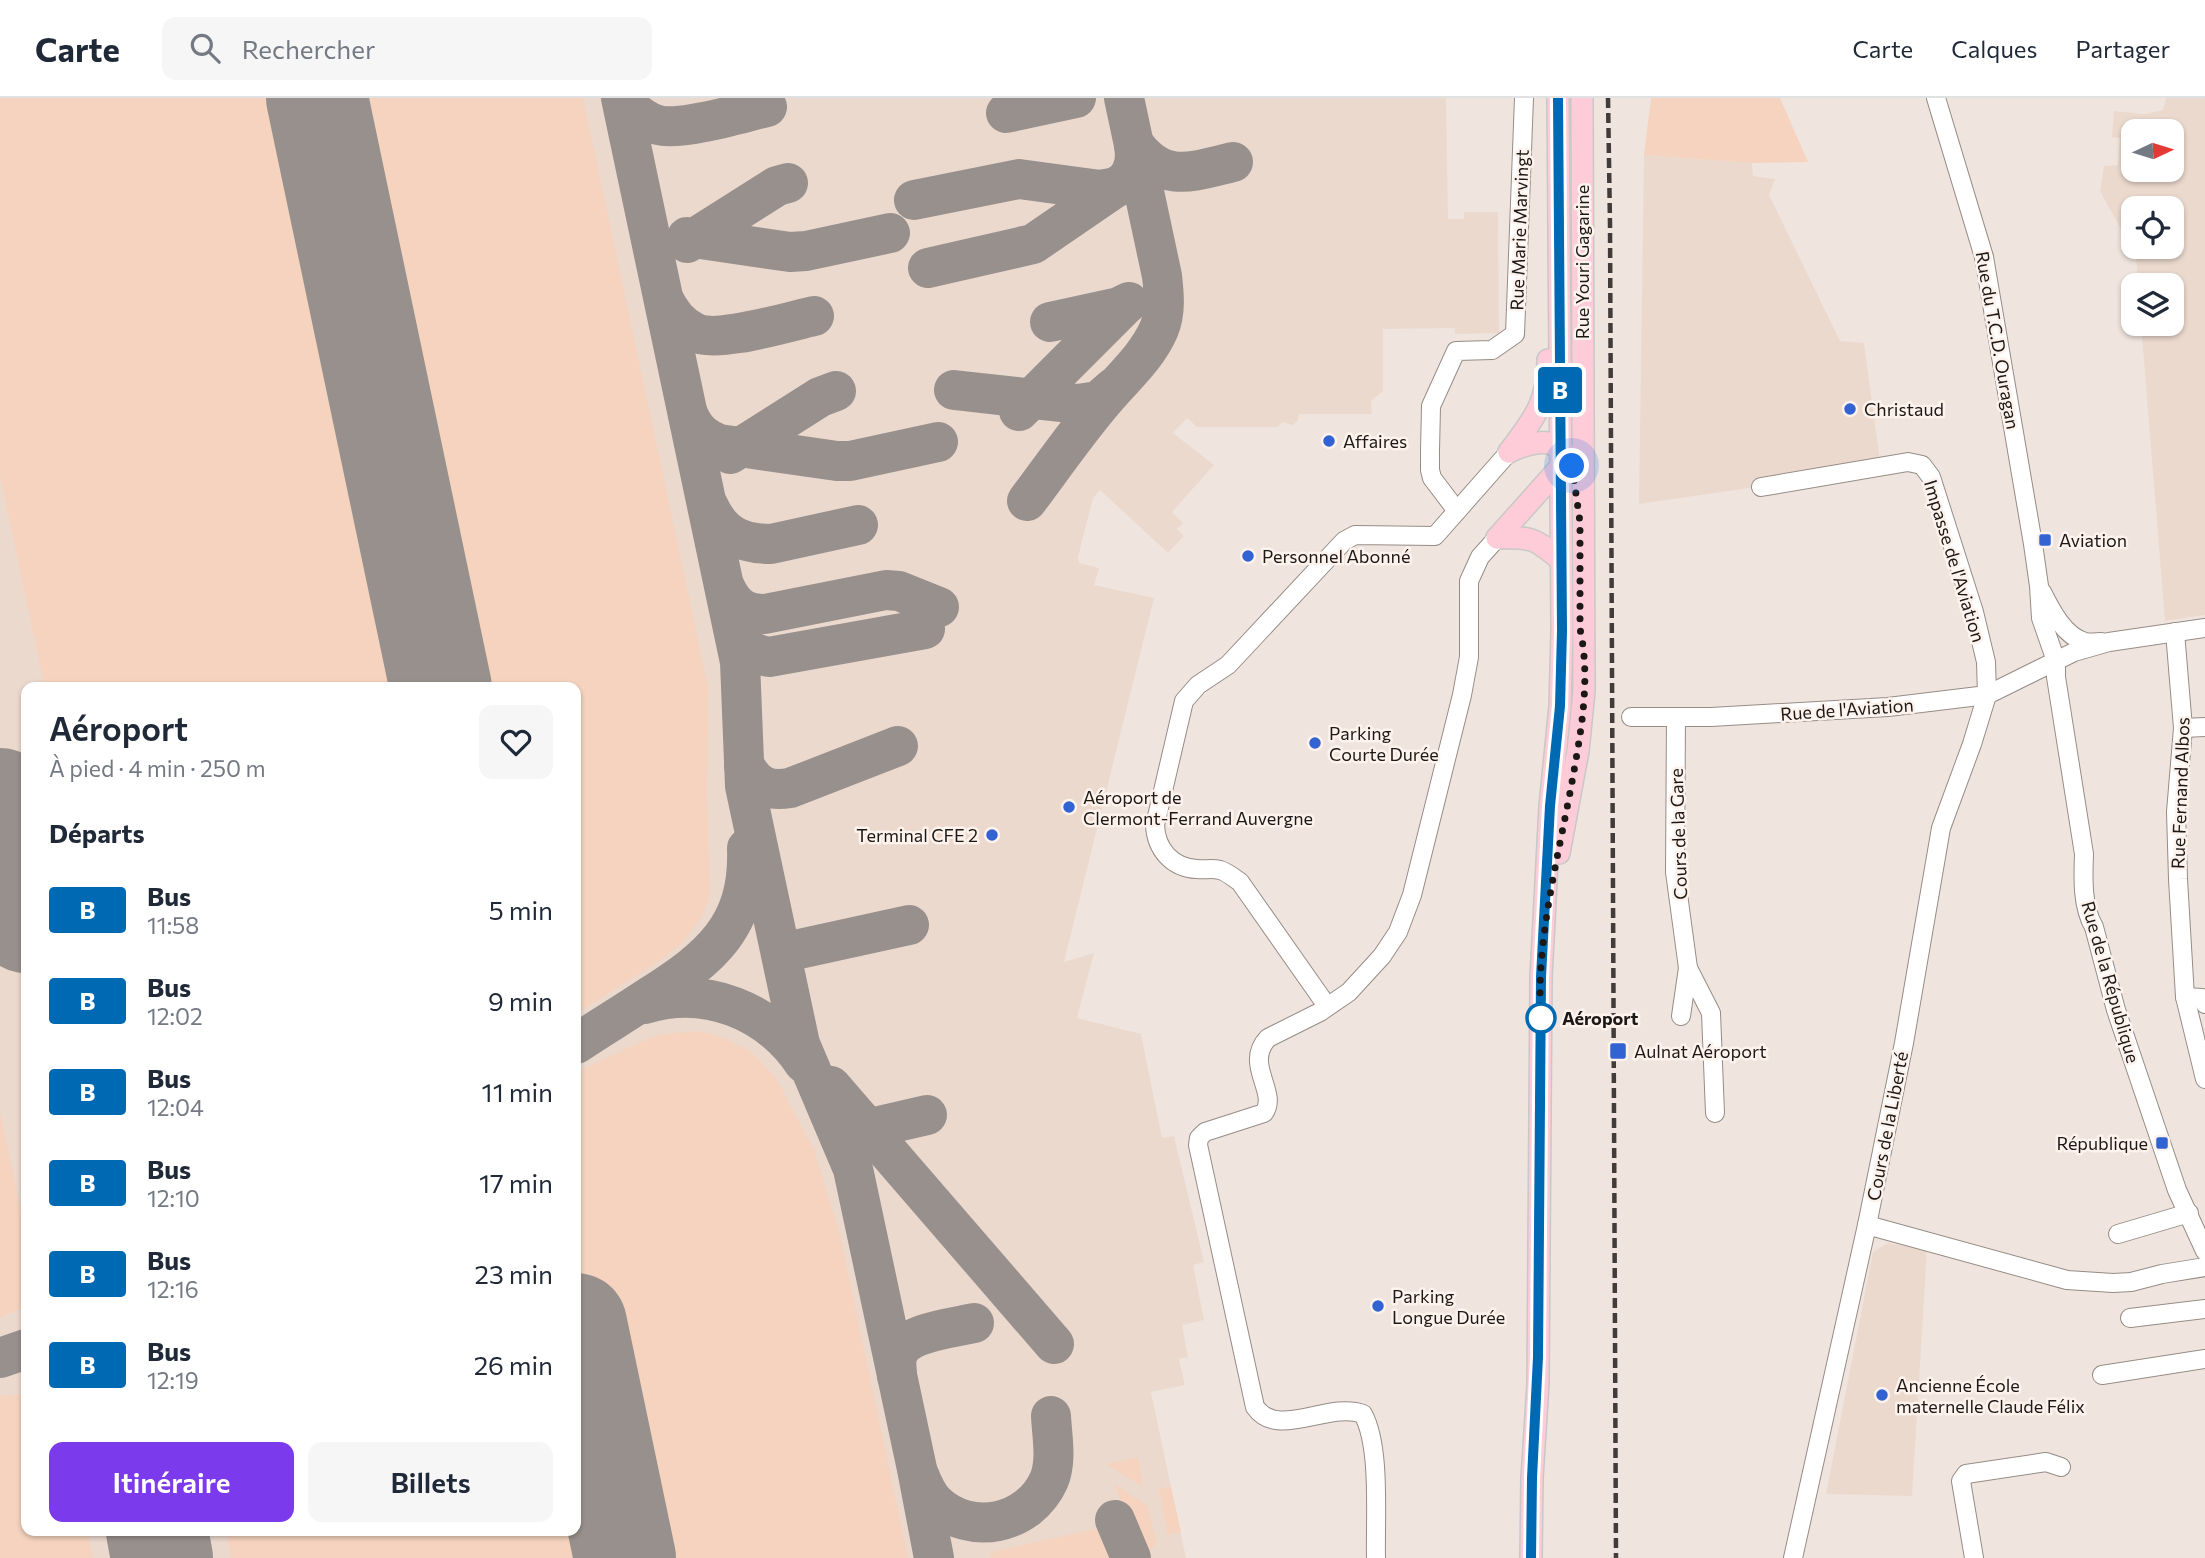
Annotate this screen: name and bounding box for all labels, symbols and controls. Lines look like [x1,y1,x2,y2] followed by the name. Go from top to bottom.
[162,17,652,80] search box
[35,28,120,69] text: Carte
[186,29,224,67] icon: search
[242,33,375,64] text: Rechercher
[1852,34,1913,63] text: Carte
[1951,34,2037,63] text: Calques
[2075,34,2170,63] text: Partager
[2121,119,2184,182] north arrow
[2121,119,2184,336] map controls
[1505,149,1533,311] street label: Rue Marie Marvingt
[1571,185,1593,339] street label: Rue Youri Gagarine
[2121,196,2184,259] button: locate
[1972,249,2024,431] street label: Rue du T.C.D. Ouragan
[2121,273,2184,336] button: layers
[1537,367,1583,413] line badge: B
[1552,375,1568,404] text: B
[1864,398,1944,420] place label: Christaud
[1842,401,1858,417] marker: Christaud
[1343,430,1407,452] place label: Affaires
[1321,433,1337,449] marker: Affaires
[1554,448,1589,483] your location
[1920,477,1990,645] street label: Impasse de l'Aviation
[2059,529,2127,551] place label: Aviation
[2037,532,2053,548] marker: Aviation
[1262,545,1410,567] place label: Personnel Abonné
[1240,548,1256,564] marker: Personnel Abonné
[1780,693,1914,725] street label: Rue de l'Aviation
[479,705,553,779] button: heart
[49,707,188,748] text: Aéroport
[2166,717,2194,869] street label: Rue Fernand Albos
[1329,722,1439,765] place label: Parking Courte Durée
[1307,735,1323,751] marker: Parking Courte Durée
[49,754,266,782] text: À pied · 4 min · 250 m
[1665,768,1691,900] street label: Cours de la Gare
[1083,786,1313,829] place label: Aéroport de Clermont-Ferrand Auvergne
[1061,799,1077,815] marker: Aéroport de Clermont-Ferrand Auvergne
[49,817,145,848] text: Départs
[856,824,978,846] place label: Terminal CFE 2
[984,827,1000,843] marker: Terminal CFE 2
[147,880,191,911] text: Bus
[489,894,553,925] text: 5 min
[80,895,95,924] text: B
[2077,899,2145,1065] street label: Rue de la République
[147,911,199,939] text: 11:58
[147,971,191,1002] text: Bus
[488,985,553,1016] text: 9 min
[80,986,95,1015] text: B
[147,1002,203,1030] text: 12:02
[1526,1003,1556,1033] marker: Aéroport
[1562,1007,1639,1029] place label: Aéroport
[1634,1040,1767,1062] place label: Aulnat Aéroport
[1608,1041,1628,1061] marker: Aulnat Aéroport
[1862,1050,1912,1202] street label: Cours de la Liberté
[147,1062,191,1093] text: Bus
[482,1076,553,1107] text: 11 min
[80,1077,95,1106] text: B
[147,1093,204,1121] text: 12:04
[2056,1132,2148,1154] place label: République
[2154,1135,2170,1151] marker: République
[147,1153,191,1184] text: Bus
[479,1167,553,1198] text: 17 min
[80,1168,95,1197] text: B
[147,1184,200,1212] text: 12:10
[147,1244,191,1275] text: Bus
[475,1258,553,1289] text: 23 min
[80,1259,95,1288] text: B
[147,1275,199,1303] text: 12:16
[1392,1285,1505,1328] place label: Parking Longue Durée
[1370,1298,1386,1314] marker: Parking Longue Durée
[147,1335,191,1366] text: Bus
[474,1349,553,1380] text: 26 min
[80,1350,95,1379] text: B
[147,1366,199,1394] text: 12:19
[1896,1374,2085,1417] place label: Ancienne École maternelle Claude Félix
[1874,1387,1890,1403] marker: Ancienne École maternelle Claude Félix
[49,1442,294,1522] button: Itinéraire
[308,1442,553,1522] button: Billets

